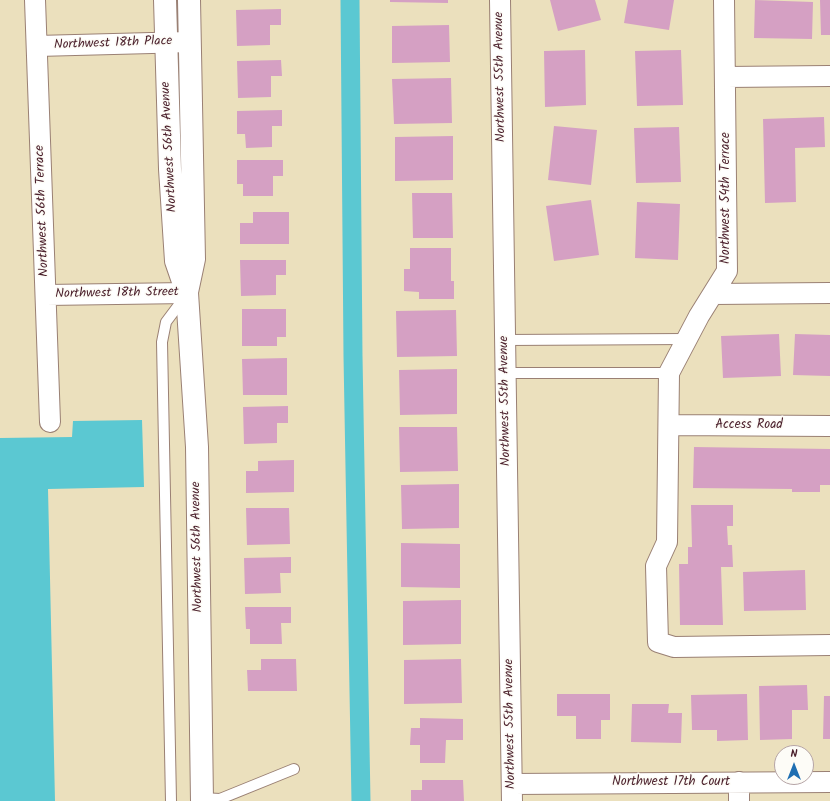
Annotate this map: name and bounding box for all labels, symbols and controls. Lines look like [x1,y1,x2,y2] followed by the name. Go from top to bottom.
[492,11,510,143] street label: Northwest 55th Avenue
[54,34,172,54] street label: Northwest 18th Place
[159,81,181,213] street label: Northwest 56th Avenue
[719,132,735,264] street label: Northwest 54th Terrace
[33,145,53,277] street label: Northwest 56th Terrace
[55,285,179,303] street label: Northwest 18th Street
[497,335,515,467] street label: Northwest 55th Avenue
[715,418,783,434] street label: Access Road
[189,481,207,613] street label: Northwest 56th Avenue
[502,658,520,790] street label: Northwest 55th Avenue
[774,745,814,785] north arrow
[791,745,797,763] text: N
[612,775,730,791] street label: Northwest 17th Court

